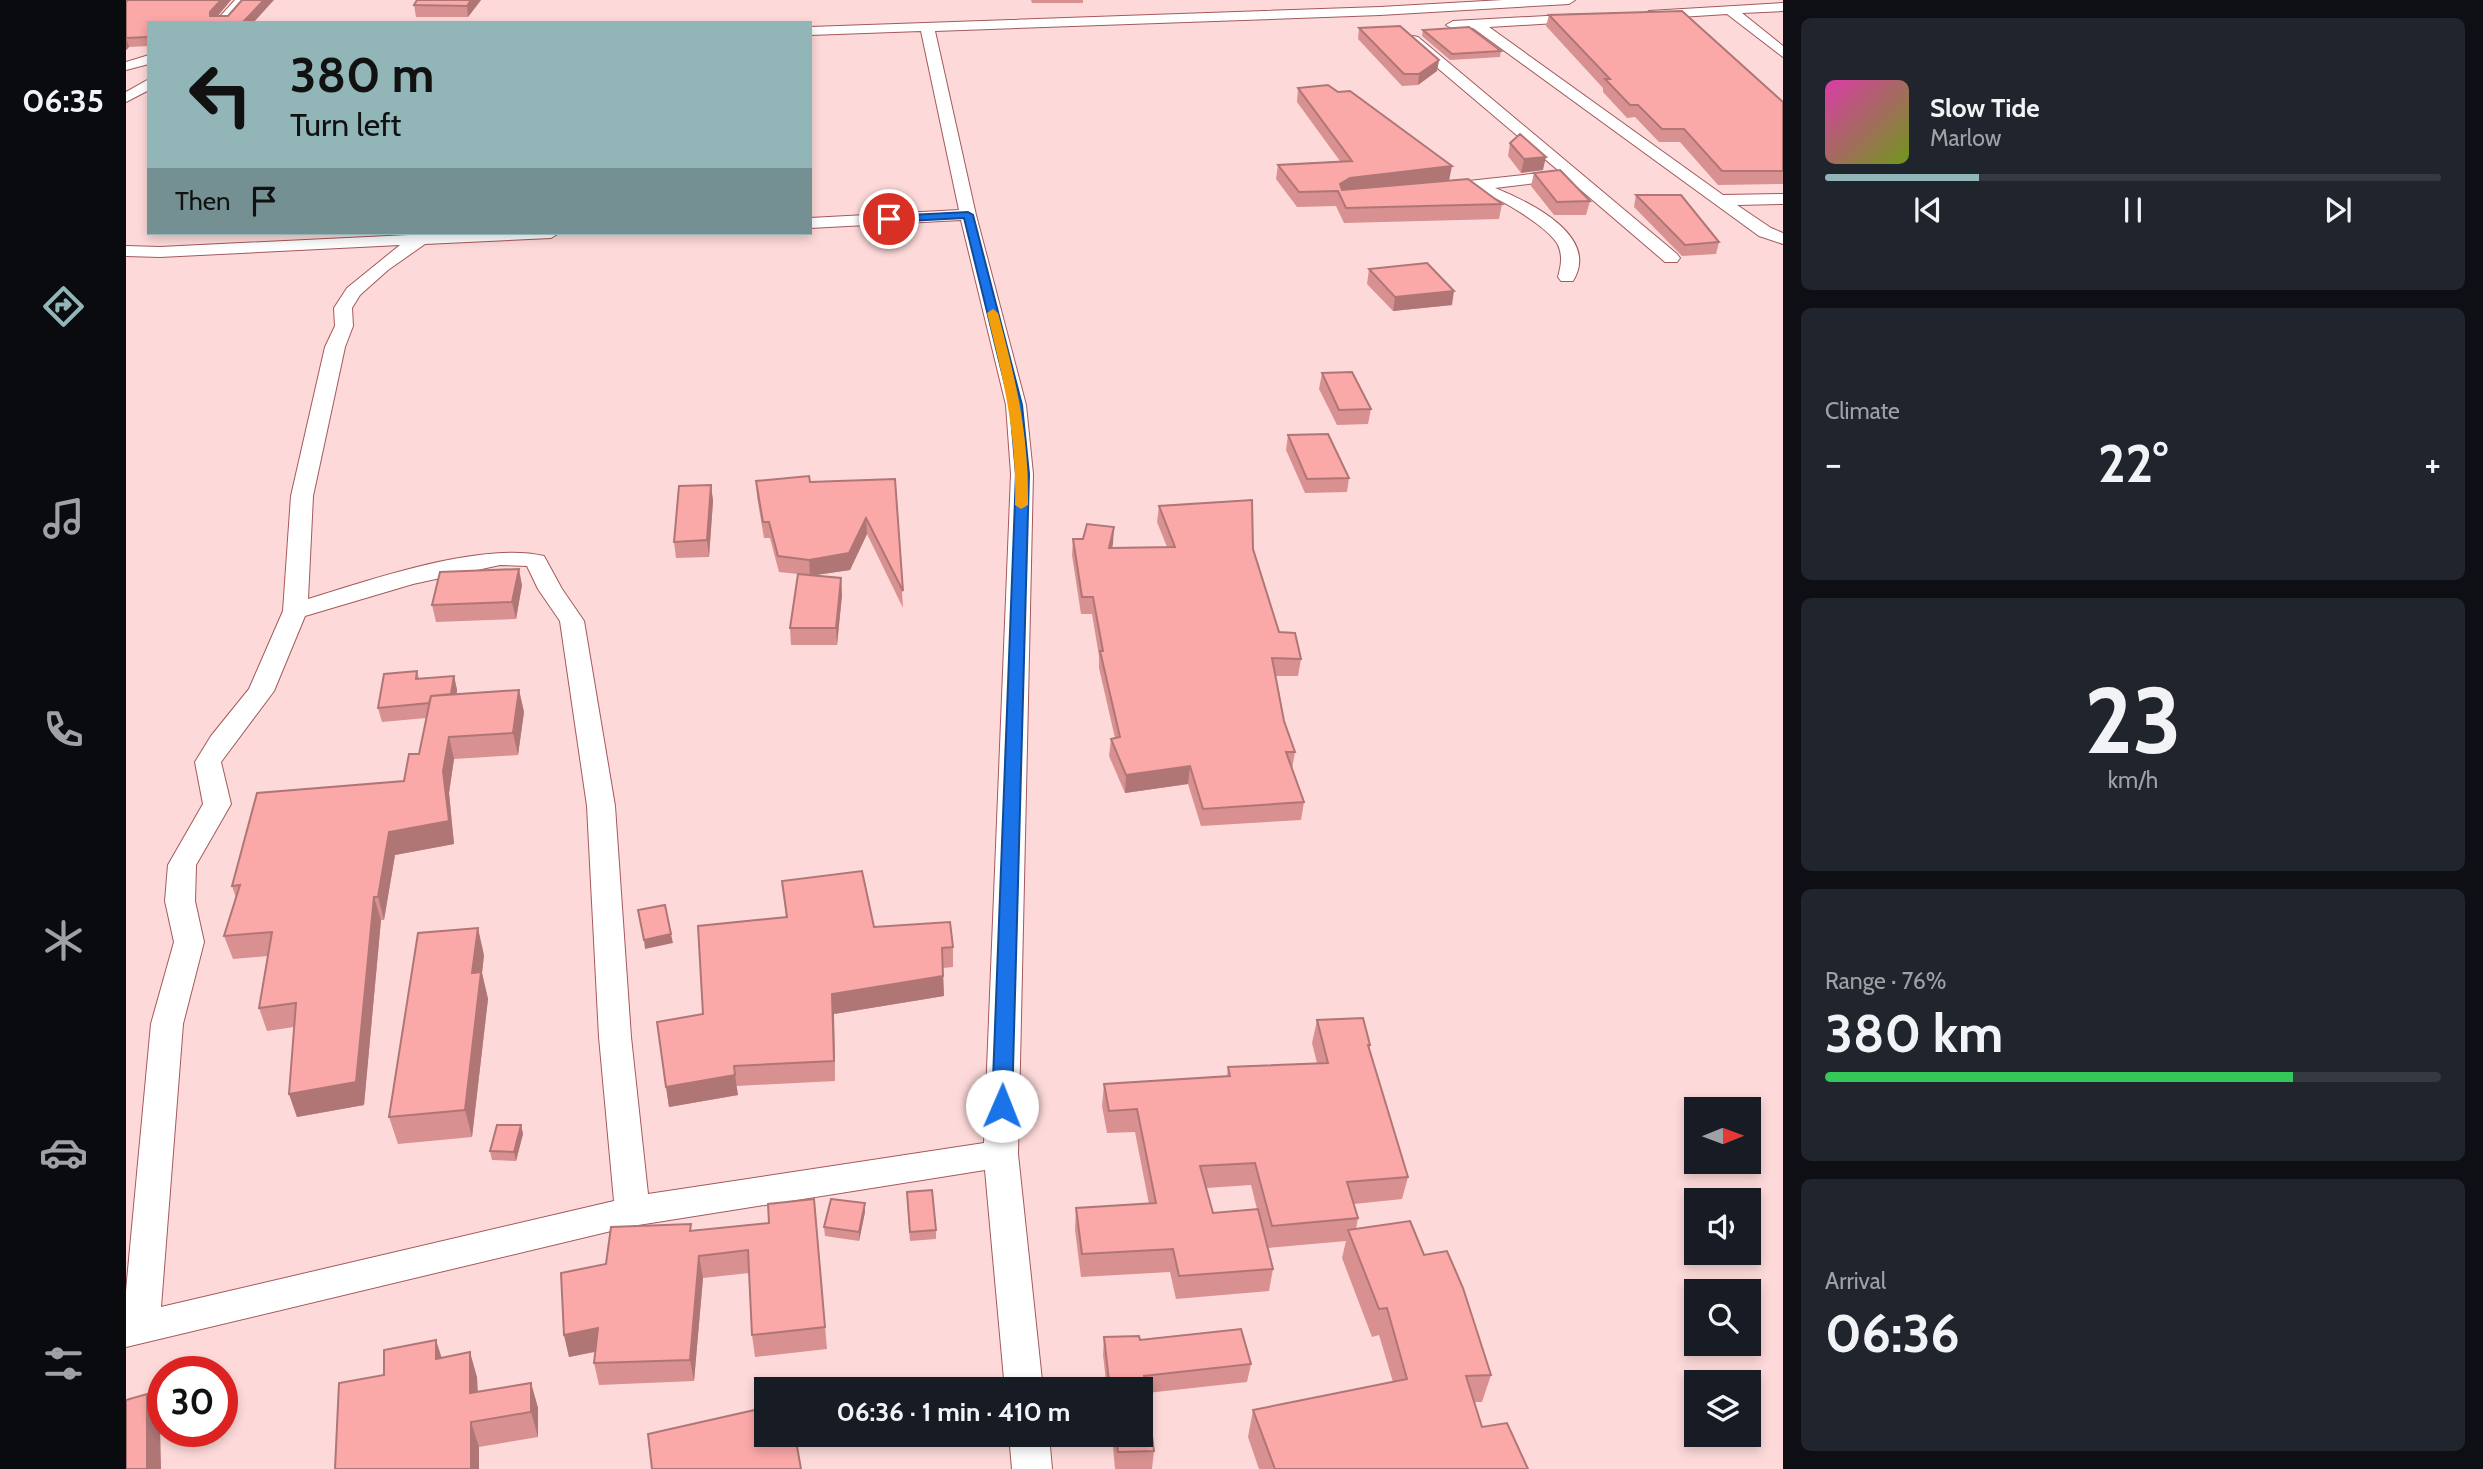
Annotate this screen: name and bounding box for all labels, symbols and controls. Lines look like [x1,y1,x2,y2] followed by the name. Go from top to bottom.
[290,45,434,104] text: 380 m
[175,49,266,140] icon: left
[22,81,104,120] text: 06:35
[1930,92,2040,124] text: Slow Tide
[290,105,401,144] text: Turn left
[1930,124,2001,152] text: Marlow
[245,182,283,220] icon: arrive
[175,185,231,217] text: Then
[859,189,919,249] pin
[1909,191,1947,229] icon: previous
[2114,191,2152,229] icon: pause
[2319,191,2357,229] icon: next
[870,200,908,238] icon: arrive
[39,282,88,331] icon: directions
[1825,397,1900,425] text: Climate
[2098,432,2168,495] text: 22°
[1825,440,1842,487] text: −
[2424,440,2441,487] text: +
[39,494,88,543] icon: music
[2084,665,2182,776] text: 23
[39,705,88,754] icon: phone
[2108,766,2158,794] text: km/h
[39,916,88,965] icon: climate
[1825,967,1946,995] text: Range · 76%
[1825,1002,2003,1065] text: 380 km
[965,1069,1039,1143] position arrow
[1684,1097,1760,1174] north arrow
[1684,1097,1761,1447] map controls
[39,1128,88,1177] icon: car
[1684,1188,1761,1265] button: sound
[1825,1267,1886,1295] text: Arrival
[1684,1279,1761,1356] button: search
[1825,1302,1960,1365] text: 06:36
[39,1339,88,1388] icon: filters
[147,1356,238,1447] speed limit sign: 30
[1684,1370,1761,1447] button: layers
[837,1396,1070,1428] text: 06:36 · 1 min · 410 m

